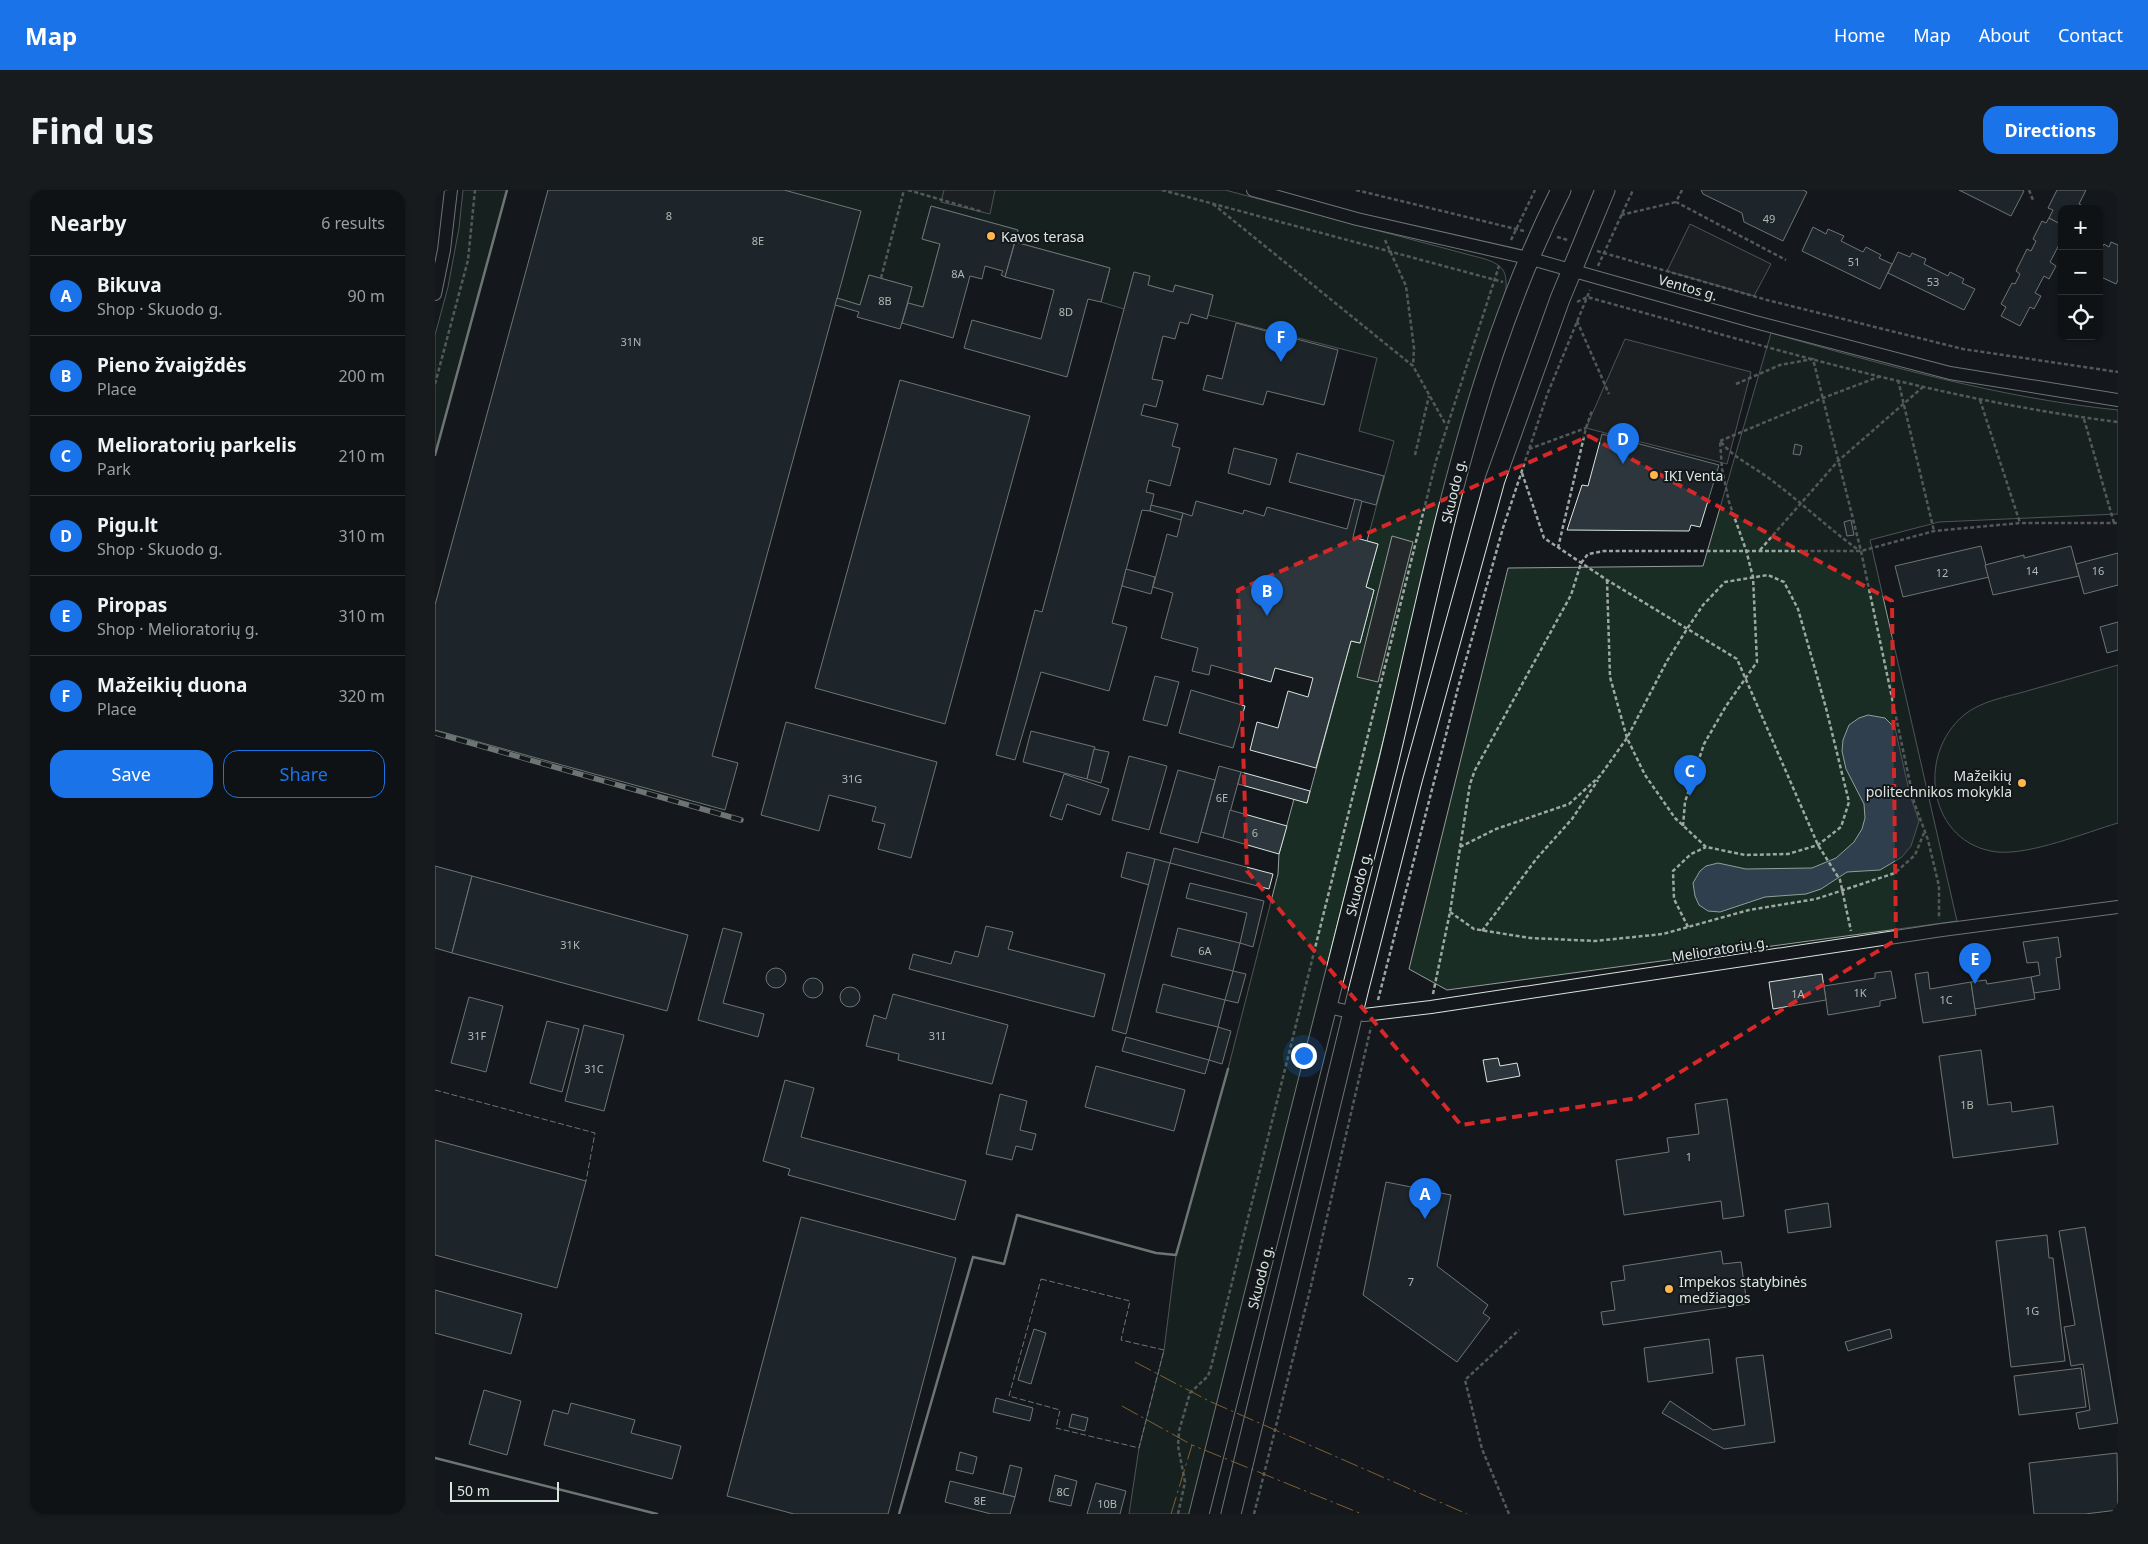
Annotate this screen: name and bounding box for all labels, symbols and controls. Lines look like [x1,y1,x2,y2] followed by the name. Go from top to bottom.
[25,19,77,52] text: Map
[1834,23,1885,47] text: Home
[1913,23,1951,47] text: Map
[1979,23,2030,47] text: About
[2058,23,2123,47] text: Contact
[1983,106,2118,154] button: Directions
[30,107,154,154] text: Find us
[2058,205,2103,340] map controls
[2058,205,2103,250] button: +
[666,208,672,223] house number: 8
[50,209,126,237] text: Nearby
[1763,211,1775,226] house number: 49
[321,212,385,234] text: 6 results
[1001,227,1084,246] place label: Kavos terasa
[985,230,997,242] marker: Kavos terasa
[752,233,764,248] house number: 8E
[2058,250,2103,295] button: −
[1848,254,1860,269] house number: 51
[951,266,966,281] house number: 8A
[1656,269,1720,305] street label: Ventos g.
[97,272,162,298] text: Bikuva
[1927,274,1939,289] house number: 53
[60,285,72,307] text: A
[348,285,385,307] text: 90 m
[878,293,892,308] house number: 8B
[2058,295,2103,340] button: locate
[97,298,223,320] text: Shop · Skuodo g.
[1059,304,1073,319] house number: 8D
[1265,321,1297,362] pin: F
[621,334,641,349] house number: 31N
[97,352,247,378] text: Pieno žvaigždės
[61,365,71,387] text: B
[338,365,385,387] text: 200 m
[97,378,137,400] text: Place
[1607,423,1639,464] pin: D
[97,432,296,458] text: Melioratorių parkelis
[61,445,71,467] text: C
[338,445,385,467] text: 210 m
[1436,457,1470,525] street label: Skuodo g.
[97,458,131,480] text: Park
[1664,466,1723,485] place label: IKI Venta
[1648,469,1660,481] marker: IKI Venta
[97,512,158,538] text: Pigu.lt
[60,525,72,547] text: D
[338,525,385,547] text: 310 m
[97,538,223,560] text: Shop · Skuodo g.
[2026,563,2039,578] house number: 14
[2092,563,2104,578] house number: 16
[1936,565,1948,580] house number: 12
[1251,575,1283,616] pin: B
[97,592,167,618] text: Piropas
[62,605,70,627] text: E
[338,605,385,627] text: 310 m
[97,618,259,640] text: Shop · Melioratorių g.
[97,672,247,698] text: Mažeikių duona
[62,685,70,707] text: F
[338,685,385,707] text: 320 m
[97,698,137,720] text: Place
[50,750,213,798] button: Save
[223,750,385,798] button: Share
[1674,755,1706,796] pin: C
[1866,766,2012,801] place label: Mažeikių politechnikos mokykla
[842,771,862,786] house number: 31G
[2016,777,2028,789] marker: Mažeikių politechnikos mokykla
[1216,790,1228,805] house number: 6E
[1252,825,1258,840] house number: 6
[1341,850,1375,918] street label: Skuodo g.
[1671,932,1769,966] street label: Melioratorių g.
[560,937,580,952] house number: 31K
[1198,943,1213,958] house number: 6A
[1959,943,1991,984] pin: E
[1853,985,1867,1000] house number: 1K
[1791,986,1806,1001] house number: 1A
[1939,992,1953,1007] house number: 1C
[468,1028,486,1043] house number: 31F
[929,1028,945,1043] house number: 31I
[1291,1043,1317,1069] your location
[584,1061,604,1076] house number: 31C
[1960,1097,1974,1112] house number: 1B
[1686,1149,1692,1164] house number: 1
[1409,1178,1441,1219] pin: A
[1243,1243,1277,1311] street label: Skuodo g.
[1679,1272,1807,1307] place label: Impekos statybinės medžiagos
[1408,1274,1414,1289] house number: 7
[1663,1283,1675,1295] marker: Impekos statybinės medžiagos
[2025,1303,2039,1318] house number: 1G
[450,1479,559,1502] scale bar
[457,1481,490,1500] text: 50 m
[1056,1484,1070,1499] house number: 8C
[974,1493,986,1508] house number: 8E
[1097,1496,1117,1511] house number: 10B

